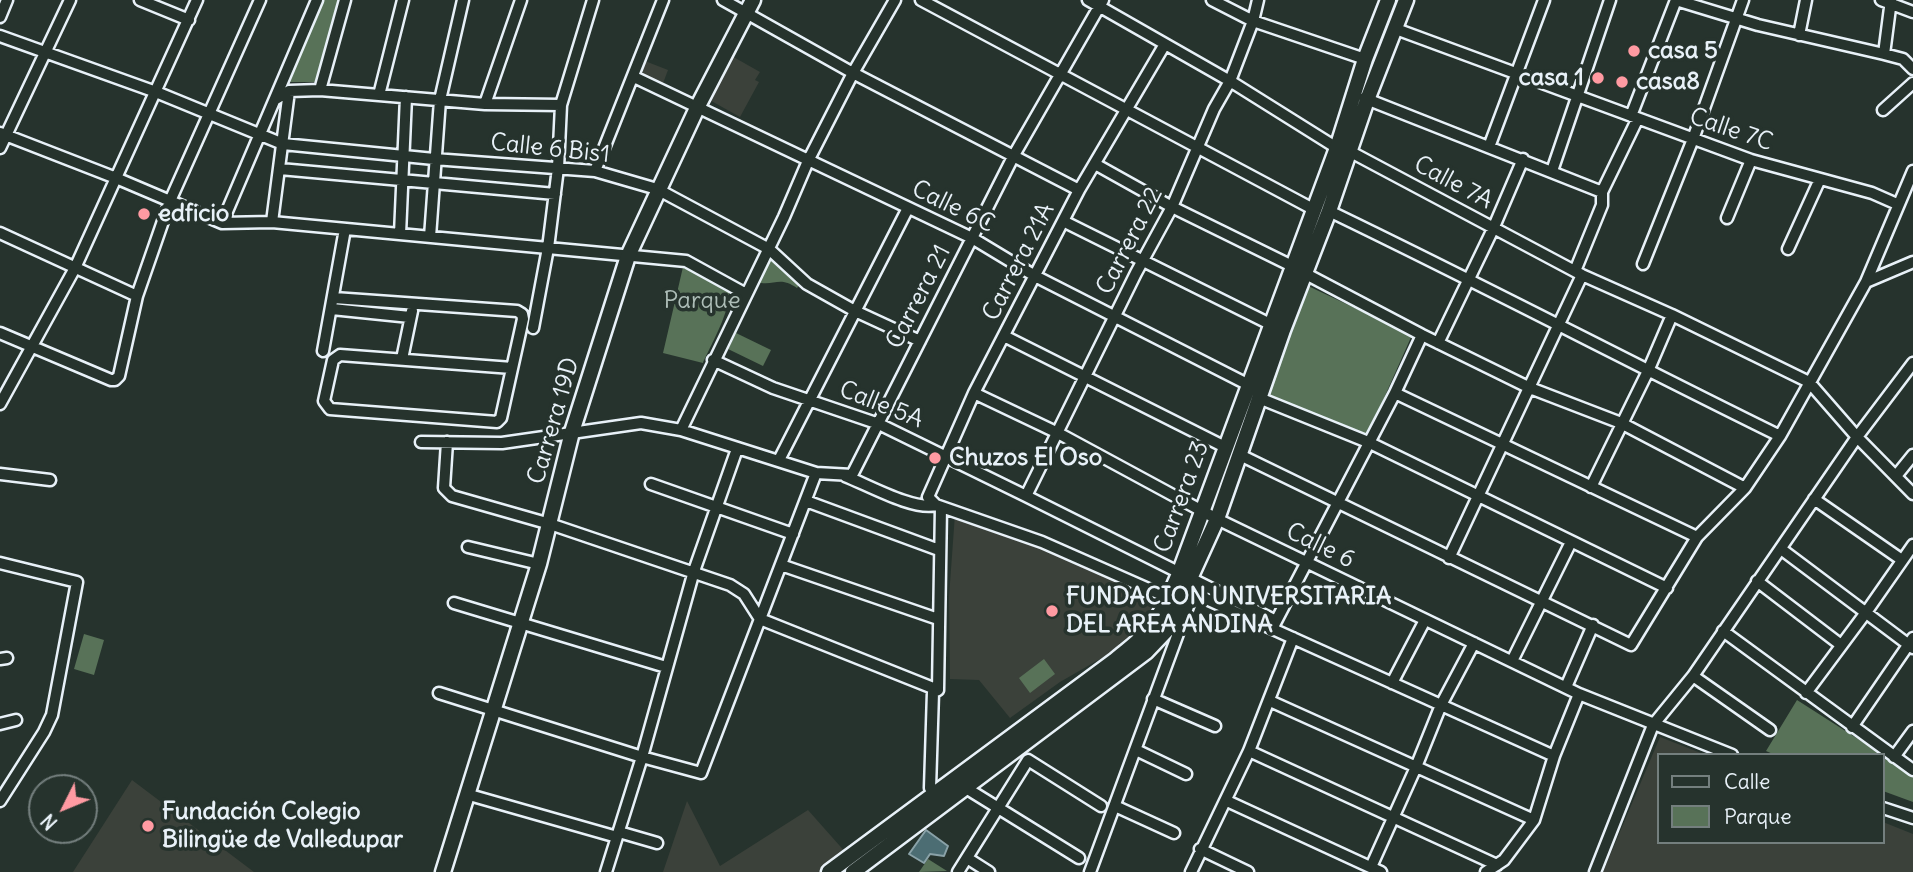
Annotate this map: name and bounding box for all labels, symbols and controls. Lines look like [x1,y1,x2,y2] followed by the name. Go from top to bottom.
[1648,37,1718,65] place label: casa 5
[1626,43,1642,59] marker: casa 5
[1518,64,1584,92] place label: casa 1
[1636,68,1700,96] place label: casa8
[1590,70,1606,86] marker: casa 1
[1614,74,1630,90] marker: casa8
[1686,102,1776,158] street label: Calle 7C
[489,128,611,170] street label: Calle 6 Bis1
[1409,150,1497,216] street label: Calle 7A
[907,175,999,239] street label: Calle 6C
[1091,183,1169,299] street label: Carrera 22
[977,198,1061,326] street label: Carrera 21A
[158,200,229,228] place label: edficio
[136,206,152,222] marker: edficio
[881,240,957,354] street label: Carrera 21
[663,287,741,315] park label: Parque
[522,354,586,488] street label: Carrera 19D
[835,375,927,435] street label: Calle 5A
[1148,437,1216,557] street label: Carrera 23
[949,444,1102,472] place label: Chuzos El Oso
[927,450,943,466] marker: Chuzos El Oso
[1281,517,1359,575] street label: Calle 6
[1066,583,1391,639] place label: FUNDACION UNIVERSITARIA DEL AREA ANDINA
[1044,603,1060,619] marker: FUNDACION UNIVERSITARIA DEL AREA ANDINA
[1658,753,1885,844] legend
[1724,768,1770,795] text: Calle
[28,774,98,844] north arrow
[162,798,403,854] place label: Fundación Colegio Bilingüe de Valledupar
[1724,803,1792,830] text: Parque
[36,809,62,835] text: N
[140,818,156,834] marker: Fundación Colegio Bilingüe de Valledupar

